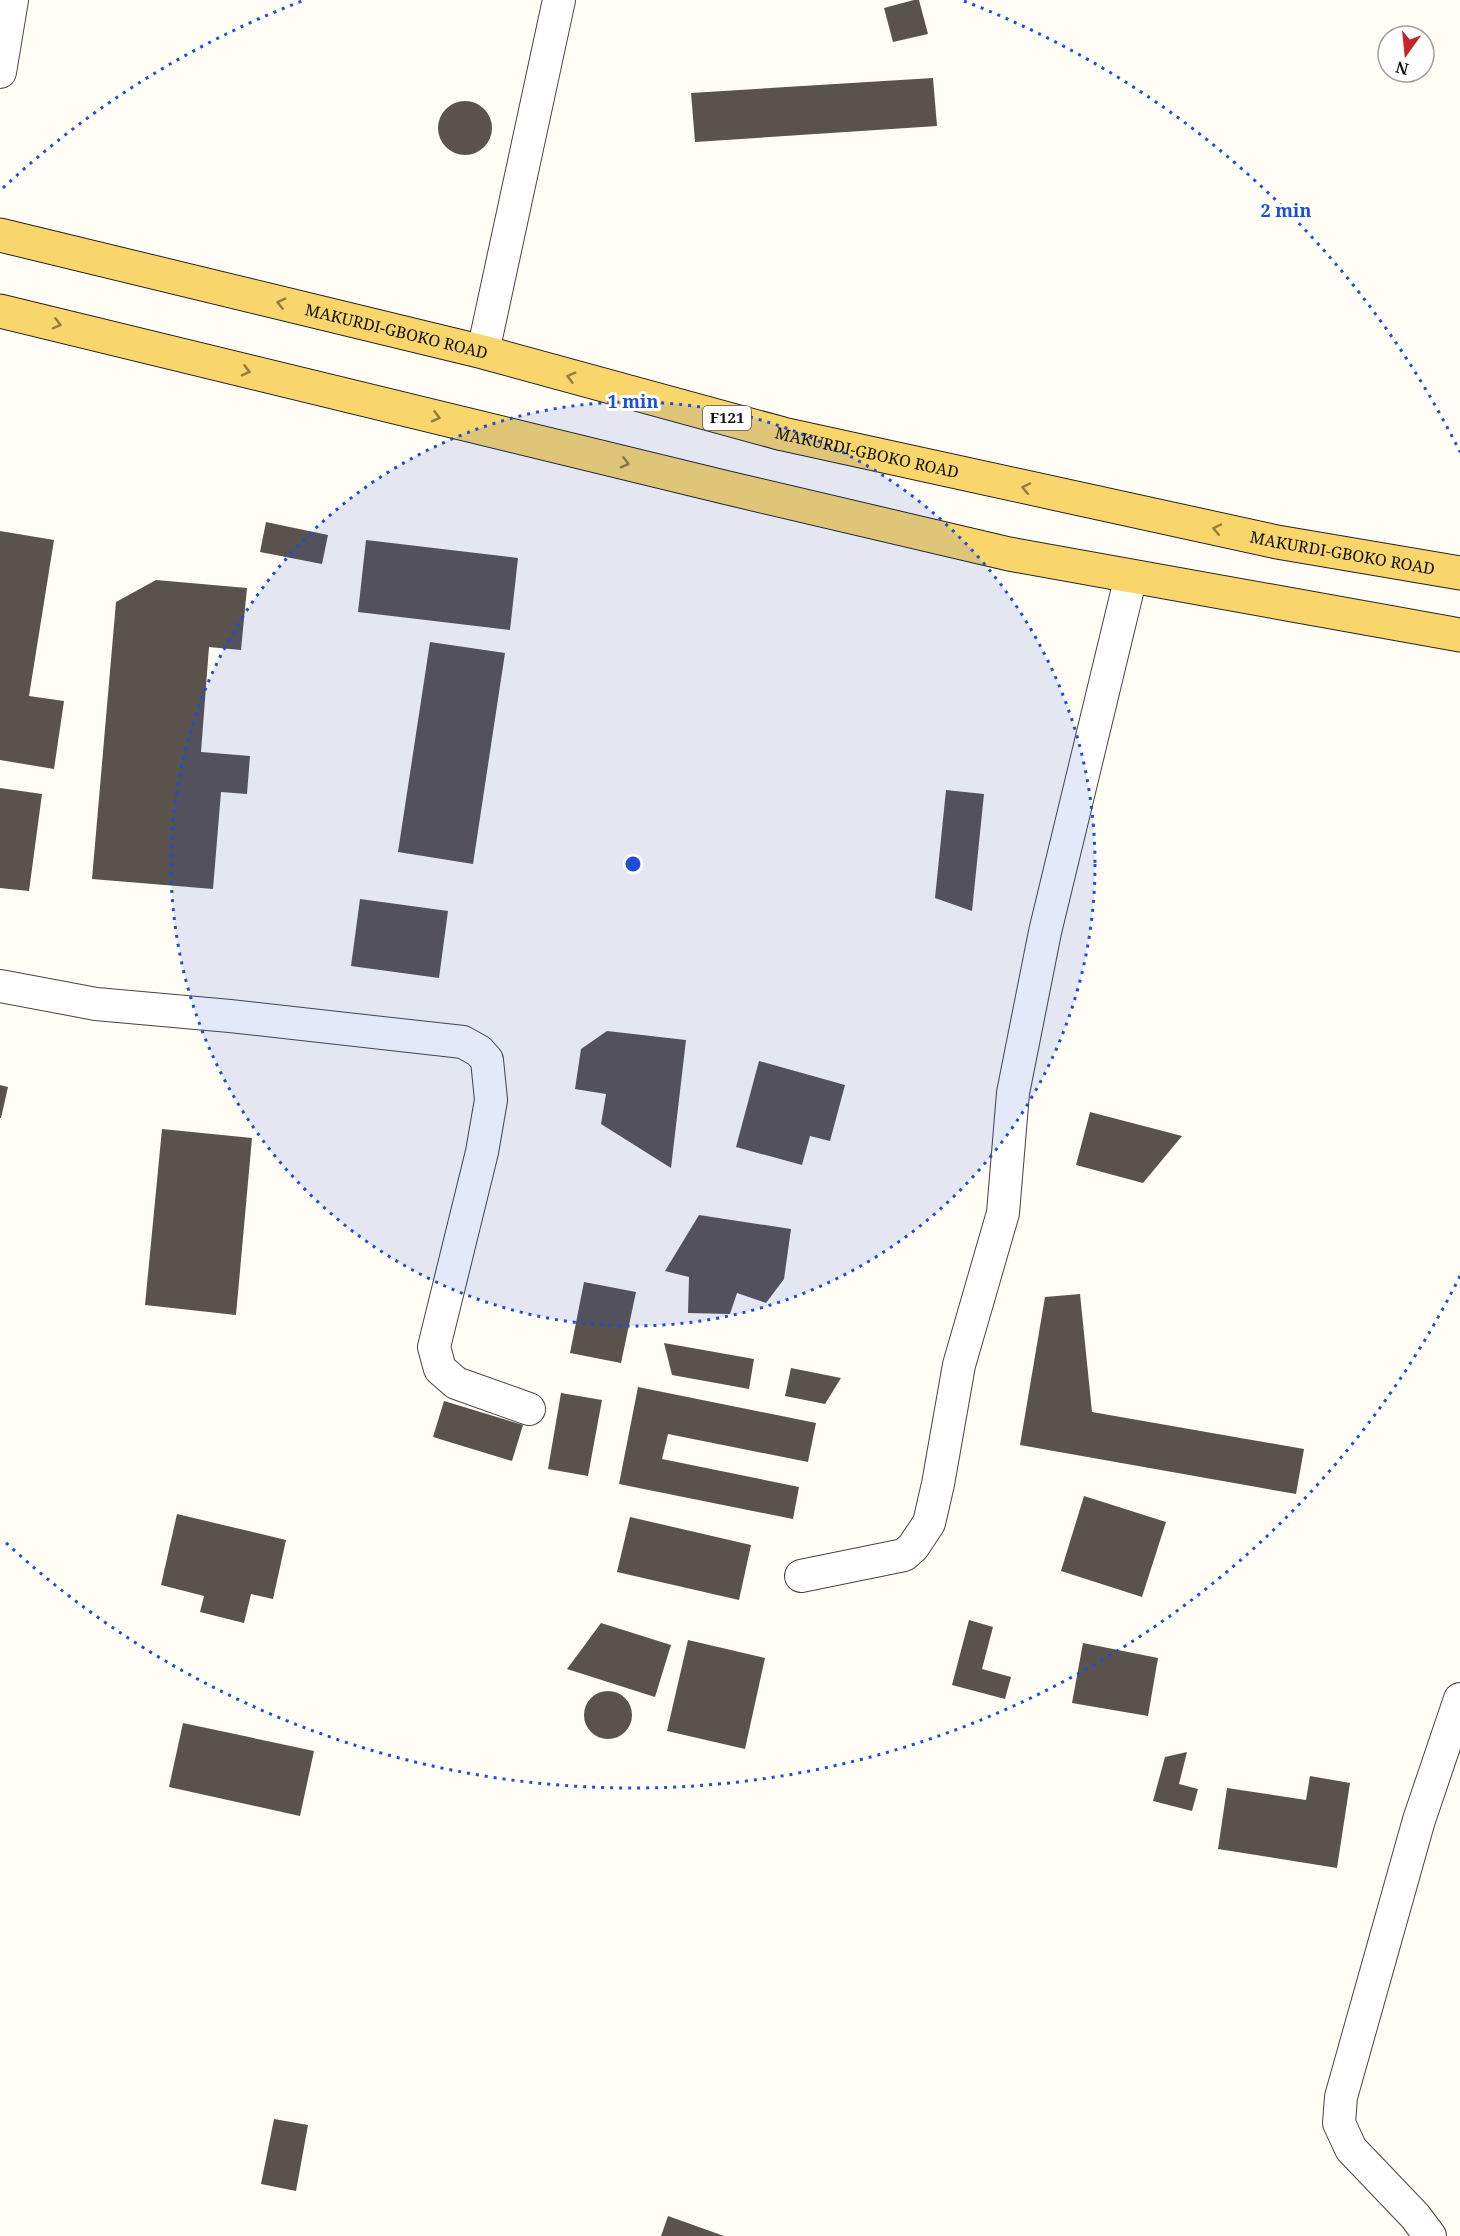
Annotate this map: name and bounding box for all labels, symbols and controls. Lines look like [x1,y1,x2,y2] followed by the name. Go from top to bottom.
[1376,24,1436,84] north arrow
[1393,56,1411,81] text: N
[1261,198,1311,222] text: 2 min
[276,298,286,311] one-way arrow
[303,298,490,364] street label: MAKURDI-GBOKO ROAD
[52,317,62,330] one-way arrow
[241,363,251,376] one-way arrow
[567,371,577,384] one-way arrow
[608,389,658,413] text: 1 min
[703,406,751,430] road number: F121
[431,409,441,422] one-way arrow
[773,421,961,483] street label: MAKURDI-GBOKO ROAD
[620,456,630,469] one-way arrow
[1021,482,1031,495] one-way arrow
[1212,523,1222,536] one-way arrow
[1248,525,1437,580] street label: MAKURDI-GBOKO ROAD
[623,854,643,874] centre of rings

